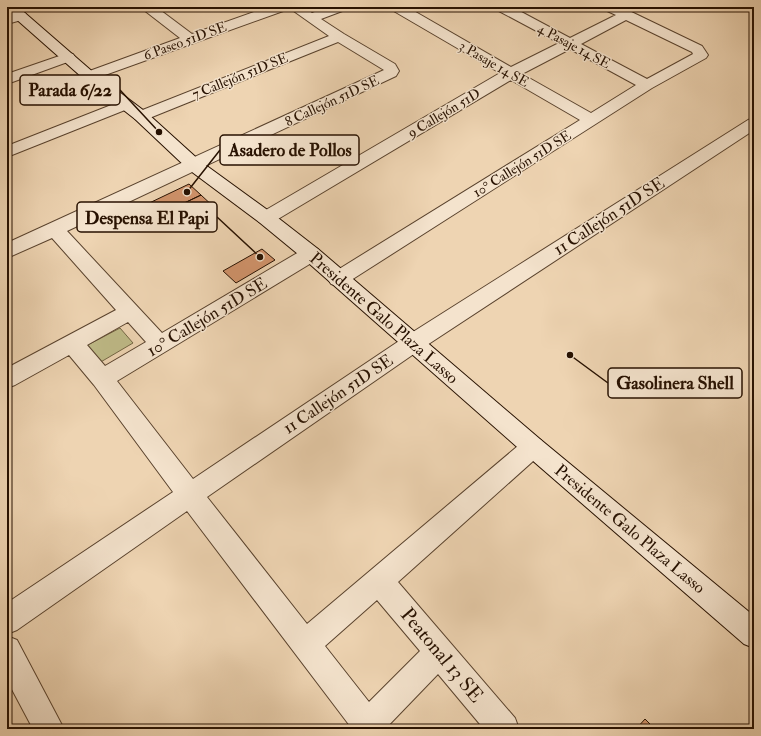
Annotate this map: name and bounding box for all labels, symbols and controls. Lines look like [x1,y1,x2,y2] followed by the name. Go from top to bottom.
[141,18,229,64] street label: 6 Paseo 51D SE
[535,20,613,72] street label: 4 Pasaje 14 SE
[456,37,532,91] street label: 3 Pasaje 14 SE
[190,49,290,103] street label: 7 Callejón 51D SE
[282,72,382,130] street label: 8 Callejón 51D SE
[20,75,120,105] callout: Parada 6/22
[28,79,112,102] text: Parada 6/22
[404,85,483,142] street label: 9 Callejón 51D
[470,127,574,201] street label: 10° Callejón 51D SE
[220,135,359,165] callout: Asadero de Pollos
[227,139,352,162] text: Asadero de Pollos
[550,172,668,260] street label: 11 Callejón 51D SE
[77,202,217,232] callout: Despensa El Papi
[85,207,209,230] text: Despensa El Papi
[305,248,463,388] street label: Presidente Galo Plaza Lasso
[143,273,271,361] street label: 10° Callejón 51D SE
[279,350,397,438] street label: 11 Callejón 51D SE
[608,368,742,398] callout: Gasolinera Shell
[616,372,734,395] text: Gasolinera Shell
[550,460,710,598] street label: Presidente Galo Plaza Lasso
[395,602,489,708] street label: Peatonal 13 SE

